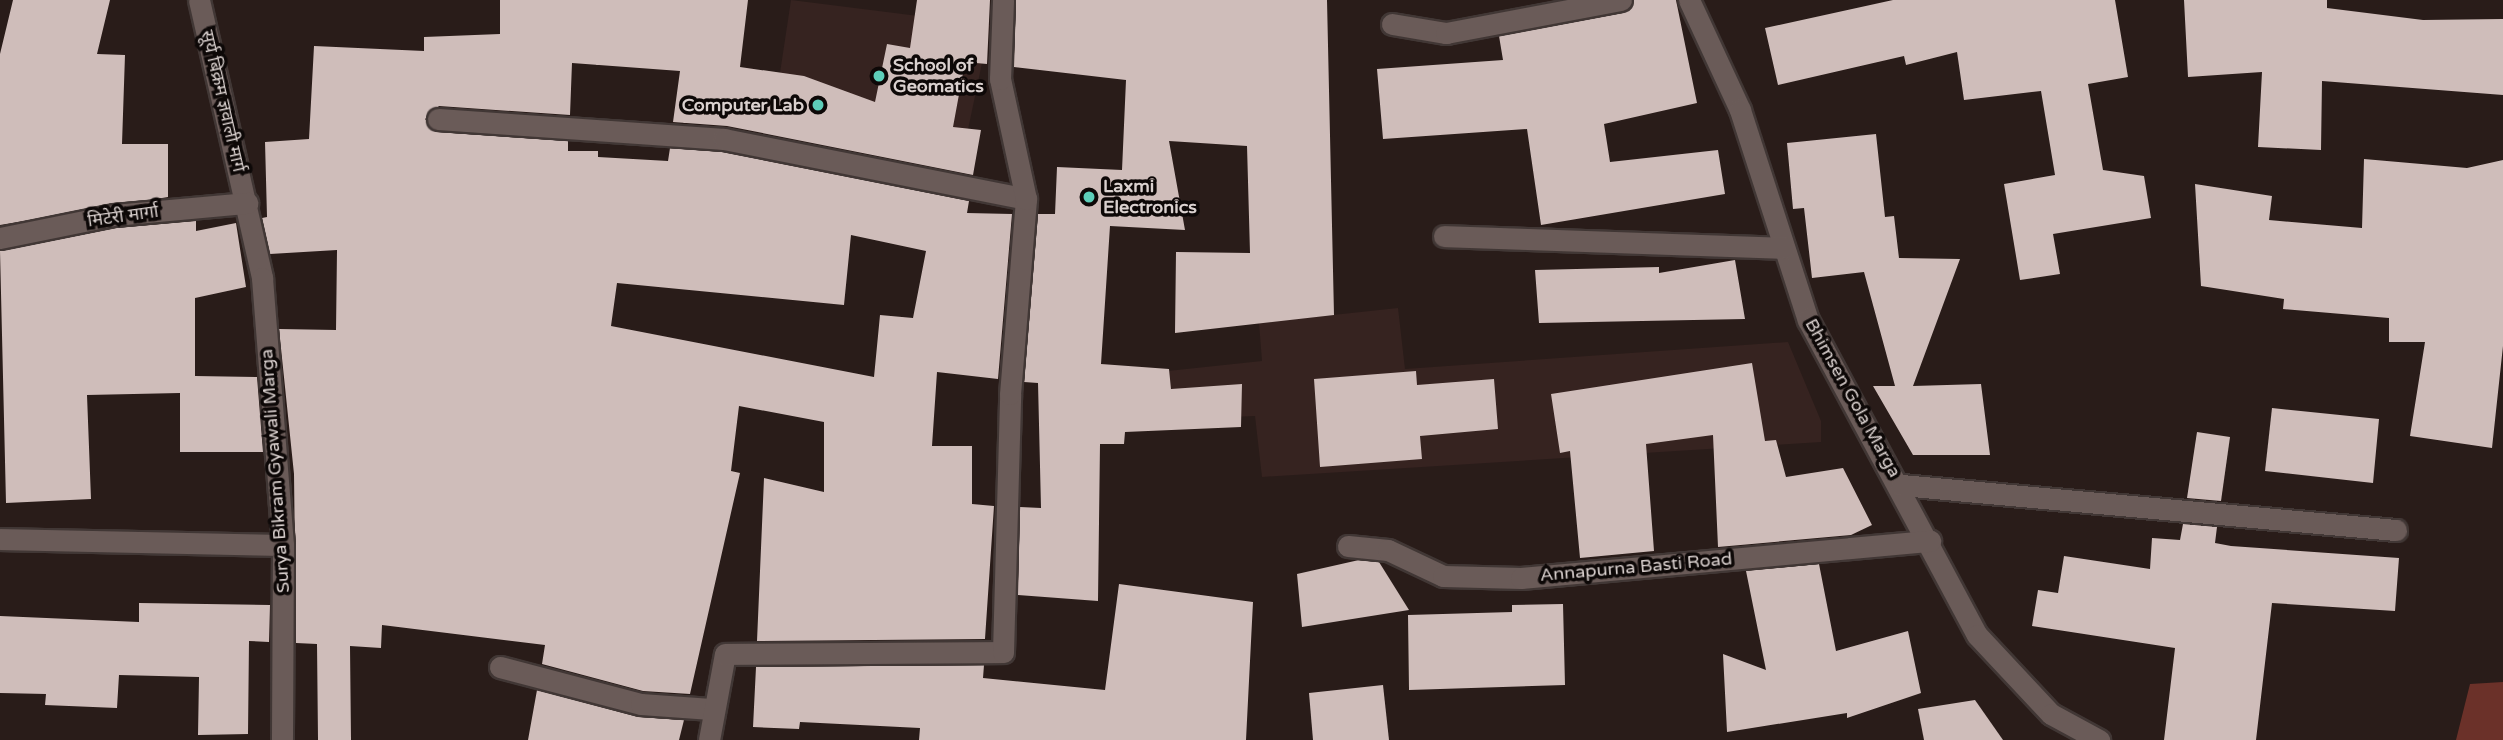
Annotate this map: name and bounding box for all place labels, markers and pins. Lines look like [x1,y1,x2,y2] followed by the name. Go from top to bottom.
[893,55,984,98] place label: School of Geomatics
[871,68,887,84] marker: School of Geomatics
[682,94,804,116] place label: Computer Lab
[810,97,826,113] marker: Computer Lab
[1103,176,1197,218] place label: Laxmi Electronics
[1081,189,1097,205] marker: Laxmi Electronics

